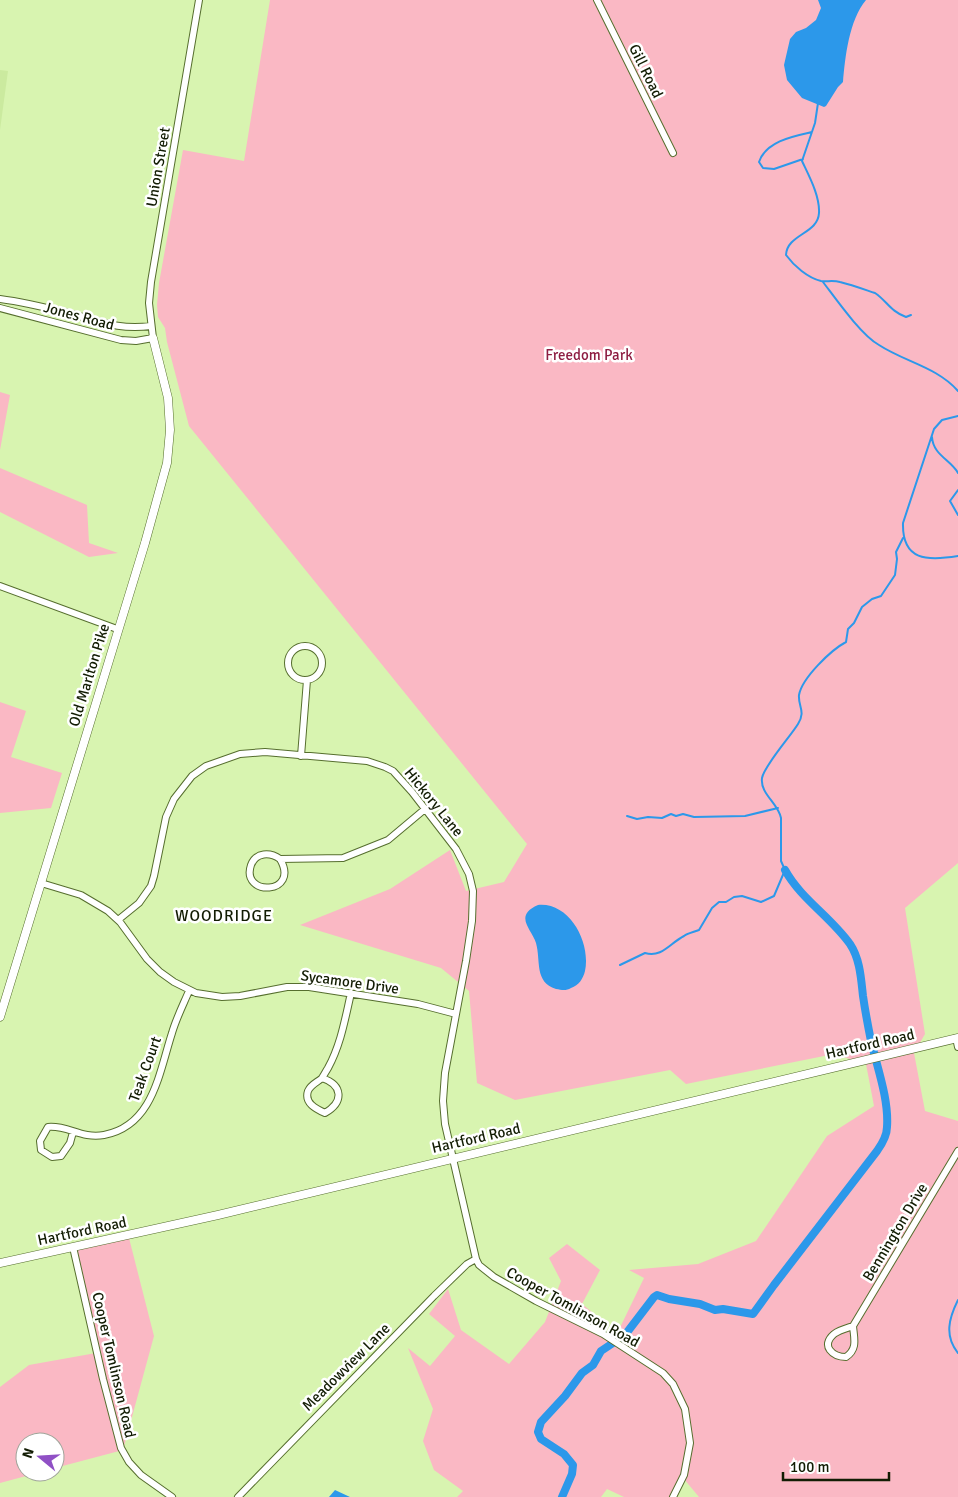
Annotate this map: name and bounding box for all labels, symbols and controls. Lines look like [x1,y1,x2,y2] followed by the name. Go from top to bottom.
[625,41,667,101] street label: Gill Road
[142,126,174,208] street label: Union Street
[42,298,116,334] street label: Jones Road
[545,346,633,364] park label: Freedom Park
[65,621,113,729] street label: Old Marlton Pike
[401,764,467,840] street label: Hickory Lane
[175,906,273,926] district label: WOODRIDGE
[300,966,400,998] street label: Sycamore Drive
[824,1025,916,1063] street label: Hartford Road
[125,1034,165,1104] street label: Teak Court
[430,1119,522,1157] street label: Hartford Road
[859,1180,931,1284] street label: Bennington Drive
[36,1213,128,1249] street label: Hartford Road
[503,1263,643,1351] street label: Cooper Tomlinson Road
[88,1290,140,1440] street label: Cooper Tomlinson Road
[298,1319,394,1415] street label: Meadowview Lane
[15,1432,65,1482] north arrow
[19,1446,38,1460] text: N
[783,1450,889,1482] scale bar
[790,1458,830,1476] text: 100 m

